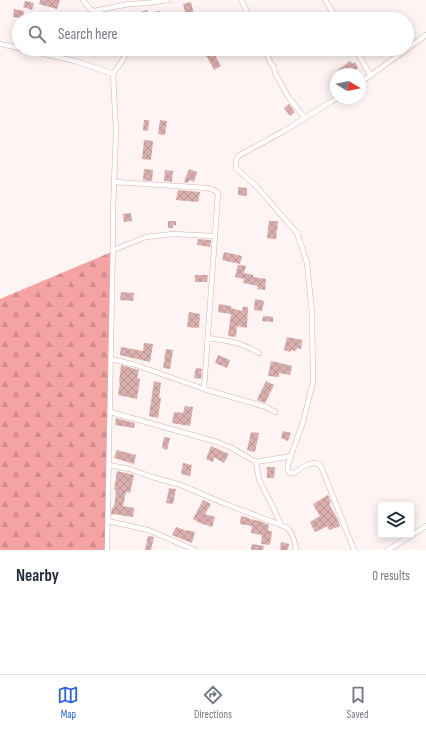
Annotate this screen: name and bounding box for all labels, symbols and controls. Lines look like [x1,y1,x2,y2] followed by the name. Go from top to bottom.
[12,12,414,56] search box
[26,23,48,45] icon: search
[58,25,118,44] text: Search here
[330,68,366,104] north arrow
[378,502,414,538] map controls
[378,502,414,538] button: layers
[16,566,59,586] text: Nearby
[372,568,410,584] text: 0 results
[57,684,79,721] tab: Map
[194,684,232,721] tab: Directions
[347,684,369,721] tab: Saved

